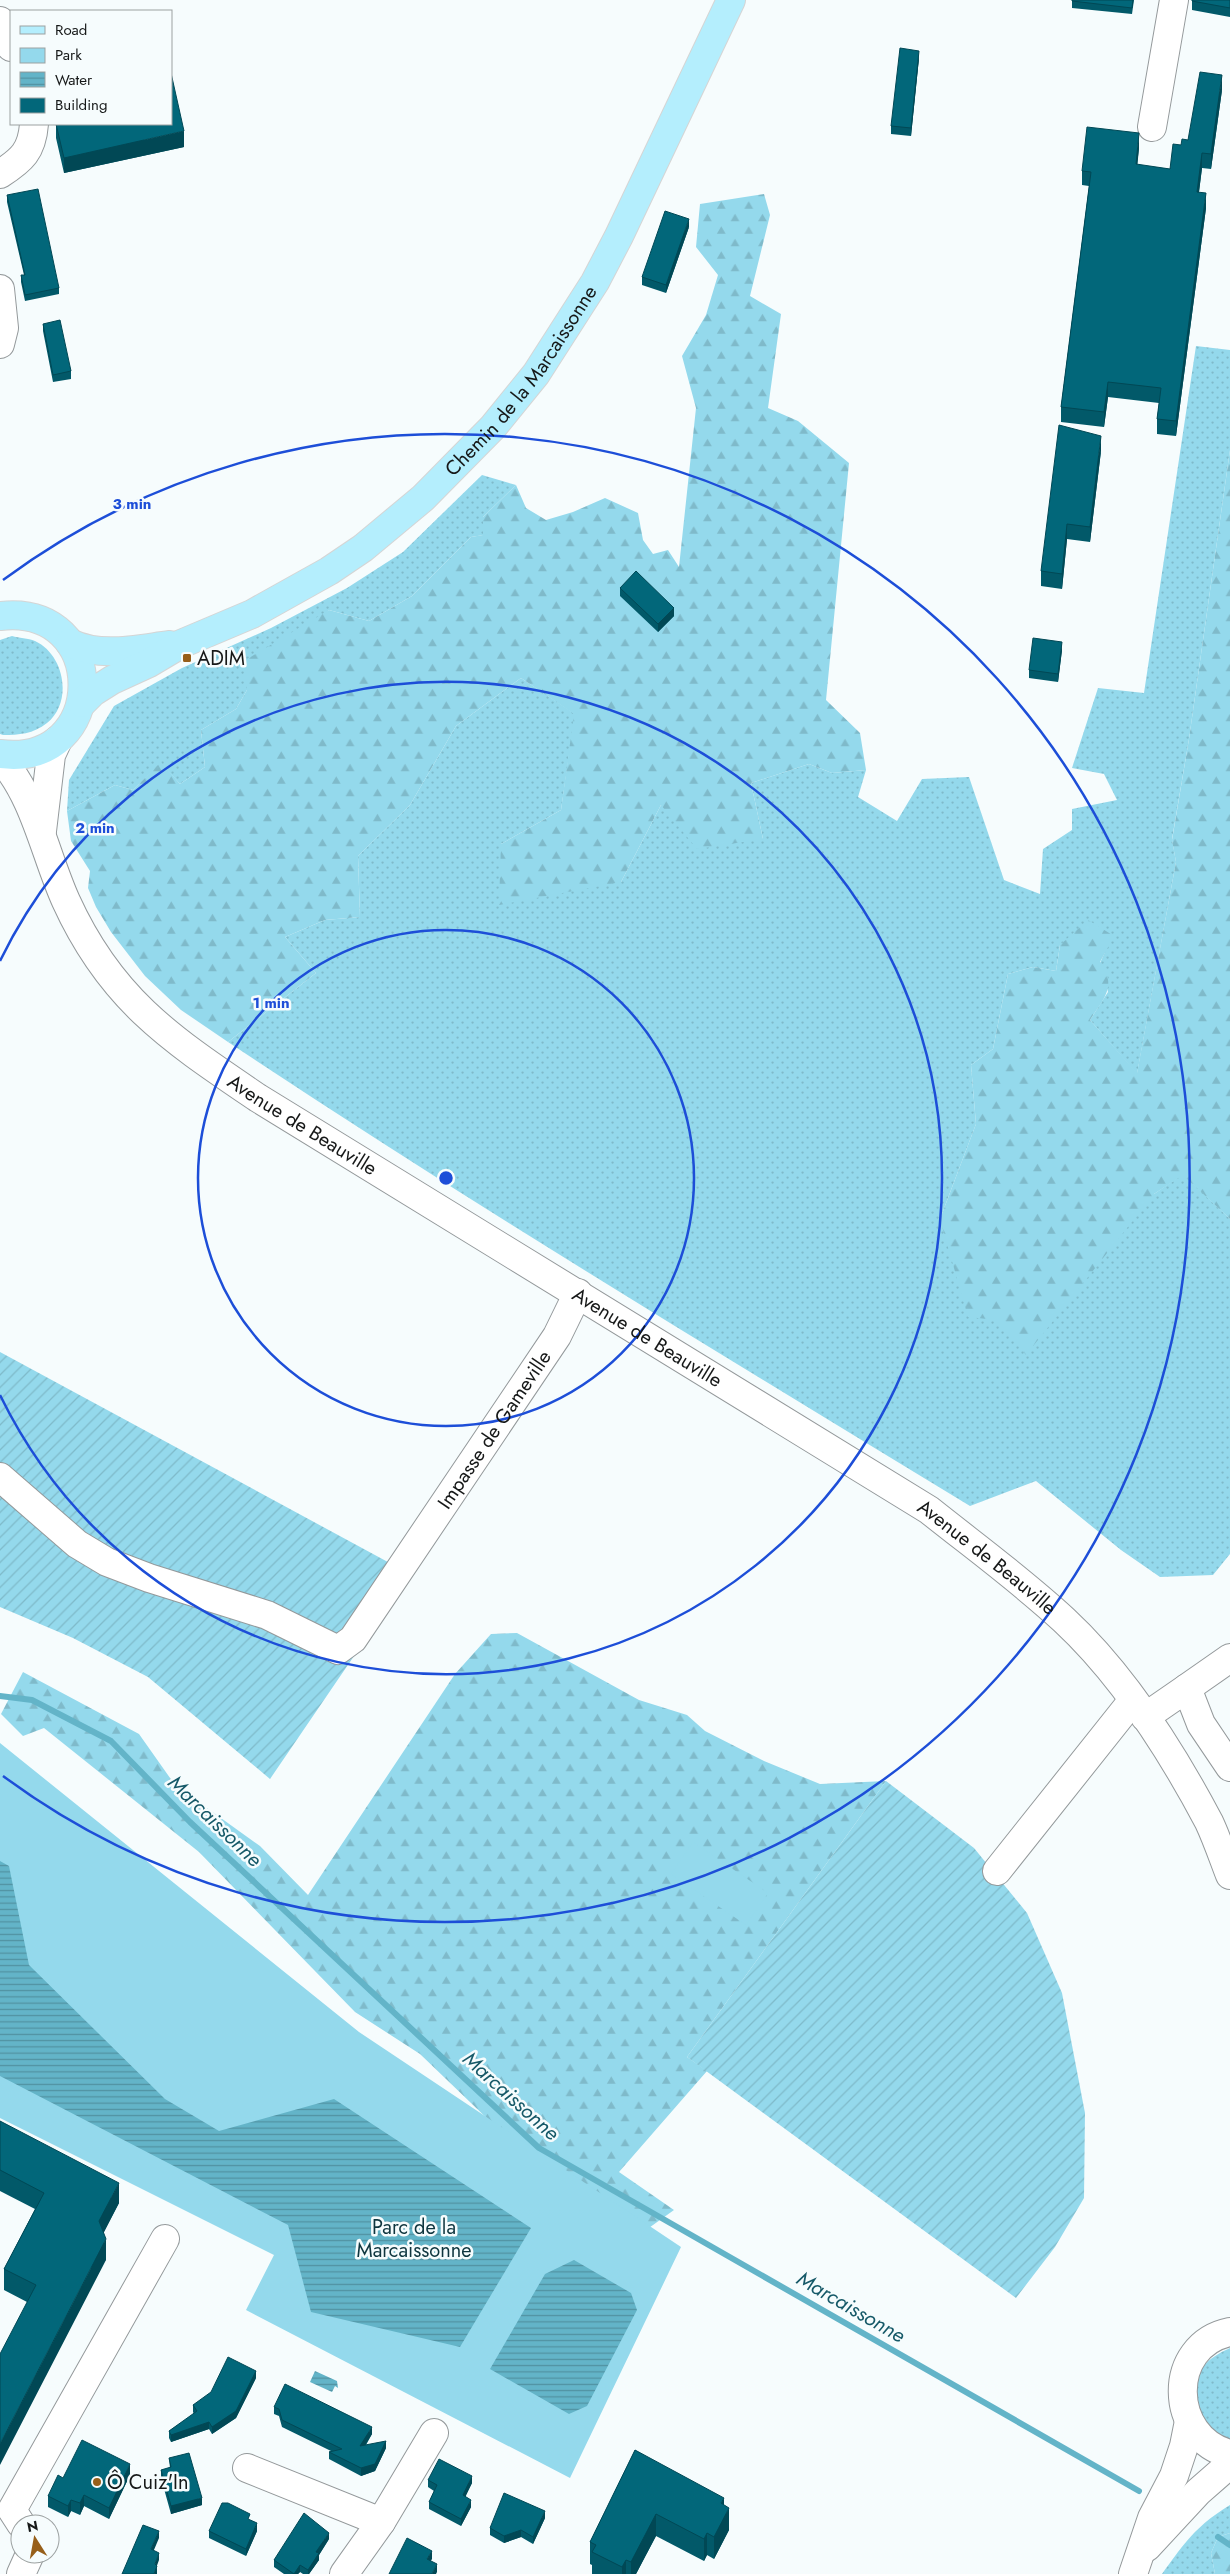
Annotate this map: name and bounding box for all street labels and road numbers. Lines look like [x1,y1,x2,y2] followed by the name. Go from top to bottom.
[438,280,604,483] street label: Chemin de la Marcaissonne
[222,1067,383,1183] street label: Avenue de Beauville
[567,1280,728,1395] street label: Avenue de Beauville
[431,1345,558,1515] street label: Impasse de Gameville
[912,1492,1063,1622] street label: Avenue de Beauville

